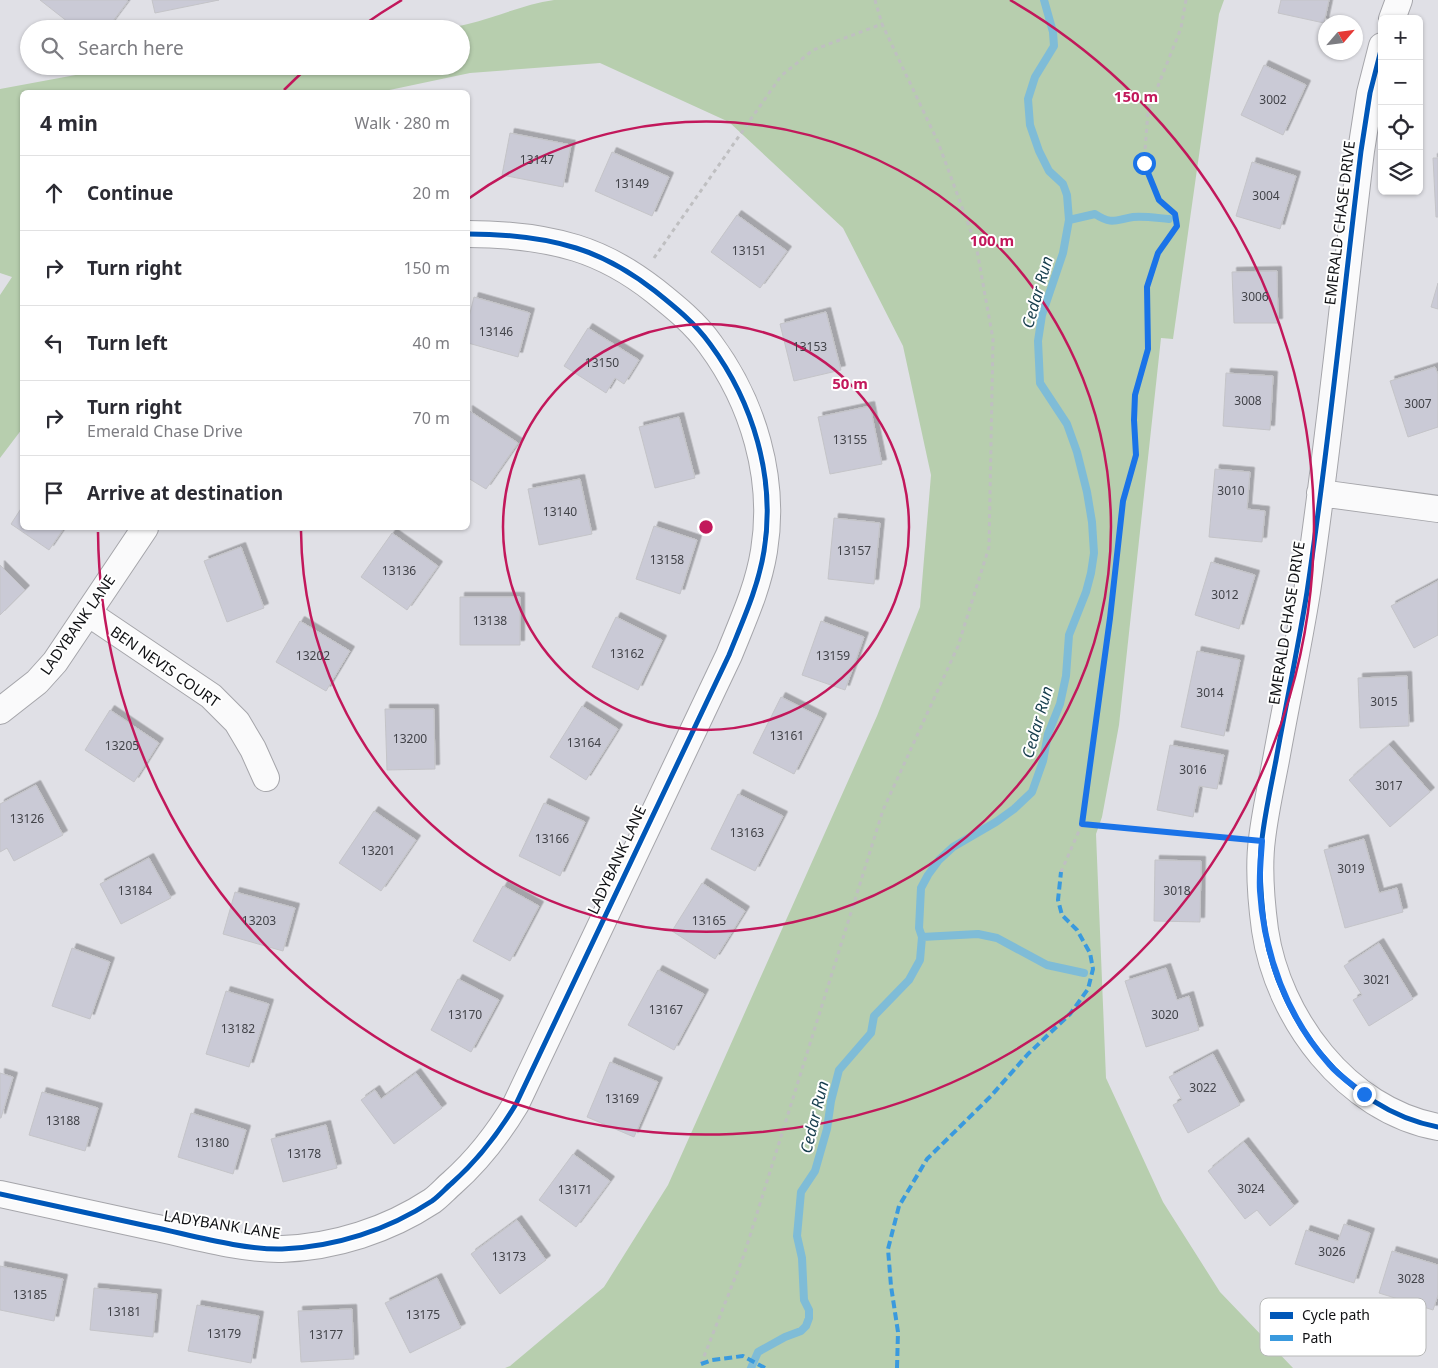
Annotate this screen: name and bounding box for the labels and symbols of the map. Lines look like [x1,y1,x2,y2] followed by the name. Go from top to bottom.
[1318,15,1363,60] north arrow
[1114,86,1158,106] text: 150 m
[1259,91,1287,108] house number: 3002
[1319,140,1359,306] street label: EMERALD CHASE DRIVE
[520,151,554,168] house number: 13147
[1133,152,1156,175] route start
[615,175,649,192] house number: 13149
[1252,187,1280,204] house number: 3004
[970,230,1014,250] text: 100 m
[732,242,766,259] house number: 13151
[1016,253,1058,331] water label: Cedar Run
[1241,288,1269,305] house number: 3006
[479,323,513,340] house number: 13146
[793,338,827,355] house number: 13153
[585,354,619,371] house number: 13150
[832,373,868,393] text: 50 m
[1234,392,1262,409] house number: 3008
[1404,395,1432,412] house number: 3007
[833,431,867,448] house number: 13155
[1217,482,1245,499] house number: 3010
[543,503,577,520] house number: 13140
[697,518,715,536] centre of rings
[1263,540,1309,706] street label: EMERALD CHASE DRIVE
[837,542,871,559] house number: 13157
[650,551,684,568] house number: 13158
[382,562,416,579] house number: 13136
[35,570,119,678] street label: LADYBANK LANE
[1211,586,1239,603] house number: 3012
[473,612,507,629] house number: 13138
[107,621,225,712] street label: BEN NEVIS COURT
[610,645,644,662] house number: 13162
[296,647,330,664] house number: 13202
[816,647,850,664] house number: 13159
[1016,683,1058,761] water label: Cedar Run
[1196,684,1224,701] house number: 3014
[1370,693,1398,710] house number: 3015
[770,727,804,744] house number: 13161
[393,730,427,747] house number: 13200
[567,734,601,751] house number: 13164
[105,737,139,754] house number: 13205
[1179,761,1207,778] house number: 3016
[1375,777,1403,794] house number: 3017
[582,802,650,917] street label: LADYBANK LANE
[10,810,44,827] house number: 13126
[730,824,764,841] house number: 13163
[535,830,569,847] house number: 13166
[361,842,395,859] house number: 13201
[1337,860,1365,877] house number: 3019
[118,882,152,899] house number: 13184
[1163,882,1191,899] house number: 3018
[242,912,276,929] house number: 13203
[692,912,726,929] house number: 13165
[1363,971,1391,988] house number: 3021
[649,1001,683,1018] house number: 13167
[448,1006,482,1023] house number: 13170
[1151,1006,1179,1023] house number: 3020
[221,1020,255,1037] house number: 13182
[794,1078,834,1156] water label: Cedar Run
[1189,1079,1217,1096] house number: 3022
[1353,1083,1376,1106] route end
[605,1090,639,1107] house number: 13169
[46,1112,80,1129] house number: 13188
[195,1134,229,1151] house number: 13180
[287,1145,321,1162] house number: 13178
[1237,1180,1265,1197] house number: 3024
[558,1181,592,1198] house number: 13171
[162,1205,282,1243] street label: LADYBANK LANE
[1318,1243,1346,1260] house number: 3026
[492,1248,526,1265] house number: 13173
[1397,1270,1425,1287] house number: 3028
[13,1286,47,1303] house number: 13185
[1260,1298,1426,1356] legend
[107,1303,141,1320] house number: 13181
[1302,1305,1370,1324] text: Cycle path
[406,1306,440,1323] house number: 13175
[207,1325,241,1342] house number: 13179
[309,1326,343,1343] house number: 13177
[1302,1328,1332,1347] text: Path

